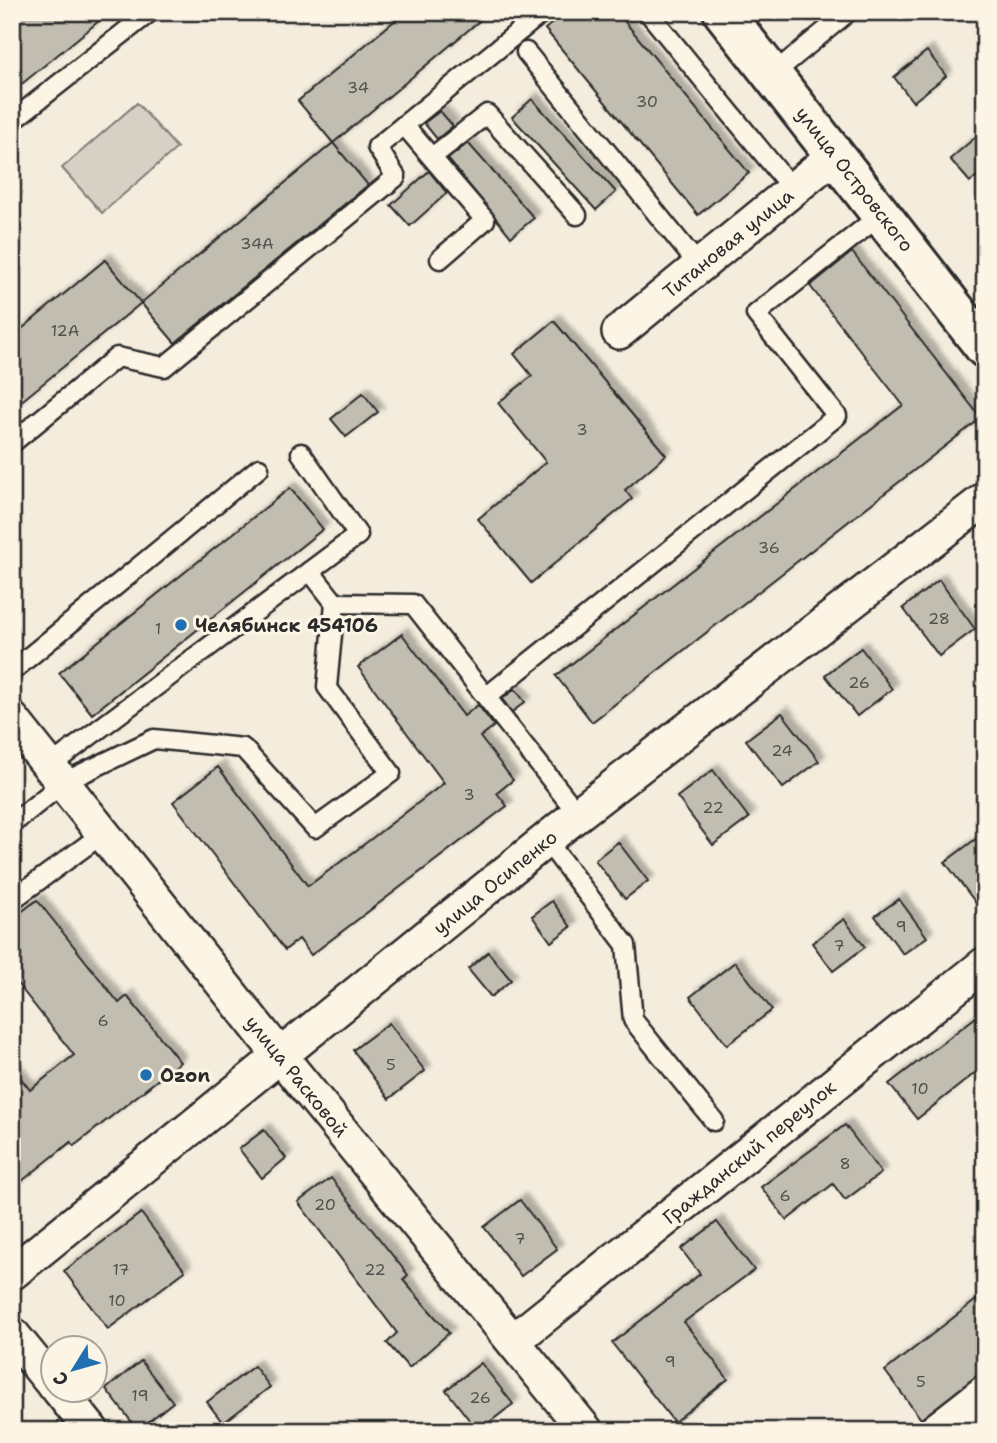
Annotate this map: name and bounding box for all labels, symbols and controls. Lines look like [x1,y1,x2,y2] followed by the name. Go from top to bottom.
[347,77,369,98] house number: 34
[636,91,658,112] house number: 30
[790,101,919,257] street label: улица Островского
[658,183,799,304] street label: Титановая улица
[240,233,274,254] house number: 34А
[51,320,79,341] house number: 12А
[576,419,588,440] house number: 3
[758,537,780,558] house number: 36
[928,608,950,629] house number: 28
[195,613,378,638] place label: Челябинск 454106
[173,617,189,633] marker: Челябинск 454106
[155,618,161,639] house number: 1
[848,672,870,693] house number: 26
[771,740,793,761] house number: 24
[463,784,475,805] house number: 3
[702,797,724,818] house number: 22
[428,825,563,940] street label: улица Осипенко
[895,916,907,937] house number: 9
[833,935,845,956] house number: 7
[97,1010,109,1031] house number: 6
[240,1010,353,1142] street label: улица Расковой
[386,1054,396,1075] house number: 5
[160,1063,210,1088] place label: Ozon
[138,1067,154,1083] marker: Ozon
[658,1075,841,1230] street label: Гражданский переулок
[911,1078,929,1099] house number: 10
[839,1153,851,1174] house number: 8
[779,1185,791,1206] house number: 6
[314,1194,336,1215] house number: 20
[514,1228,526,1249] house number: 7
[112,1259,130,1280] house number: 17
[364,1259,386,1280] house number: 22
[108,1290,126,1311] house number: 10
[38,1334,108,1404] north arrow
[664,1351,676,1372] house number: 9
[47,1367,74,1391] text: С
[916,1371,926,1392] house number: 5
[131,1385,149,1406] house number: 19
[469,1387,491,1408] house number: 26

